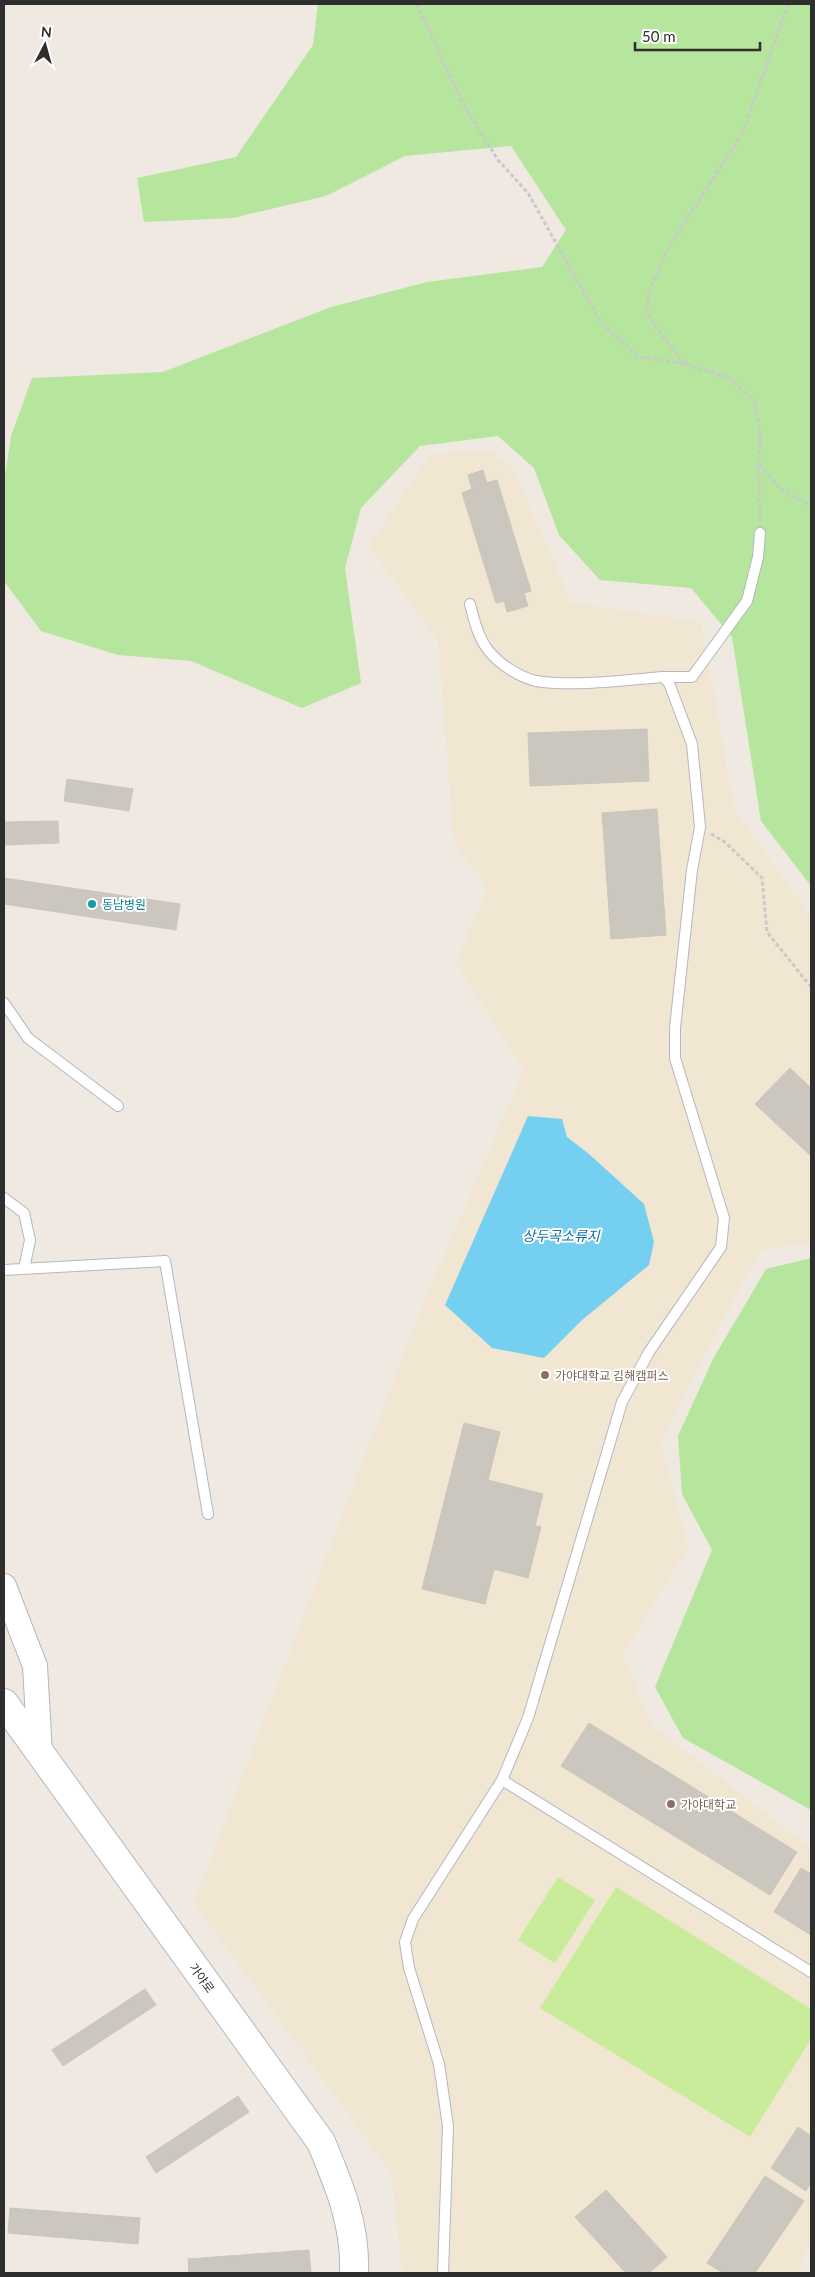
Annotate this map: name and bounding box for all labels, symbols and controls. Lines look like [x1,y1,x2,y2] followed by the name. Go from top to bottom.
[20,20,70,70] north arrow
[635,20,760,52] scale bar
[40,23,53,41] text: N
[642,27,676,45] text: 50 m
[102,897,146,912] place label: 동남병원
[86,898,98,910] marker: 동남병원
[522,1227,601,1244] water label: 상두곡소류지
[555,1368,668,1383] place label: 가야대학교 김해캠퍼스
[539,1369,551,1381] marker: 가야대학교 김해캠퍼스
[681,1797,736,1812] place label: 가야대학교
[665,1798,677,1810] marker: 가야대학교
[186,1960,218,1996] street label: 가야로

